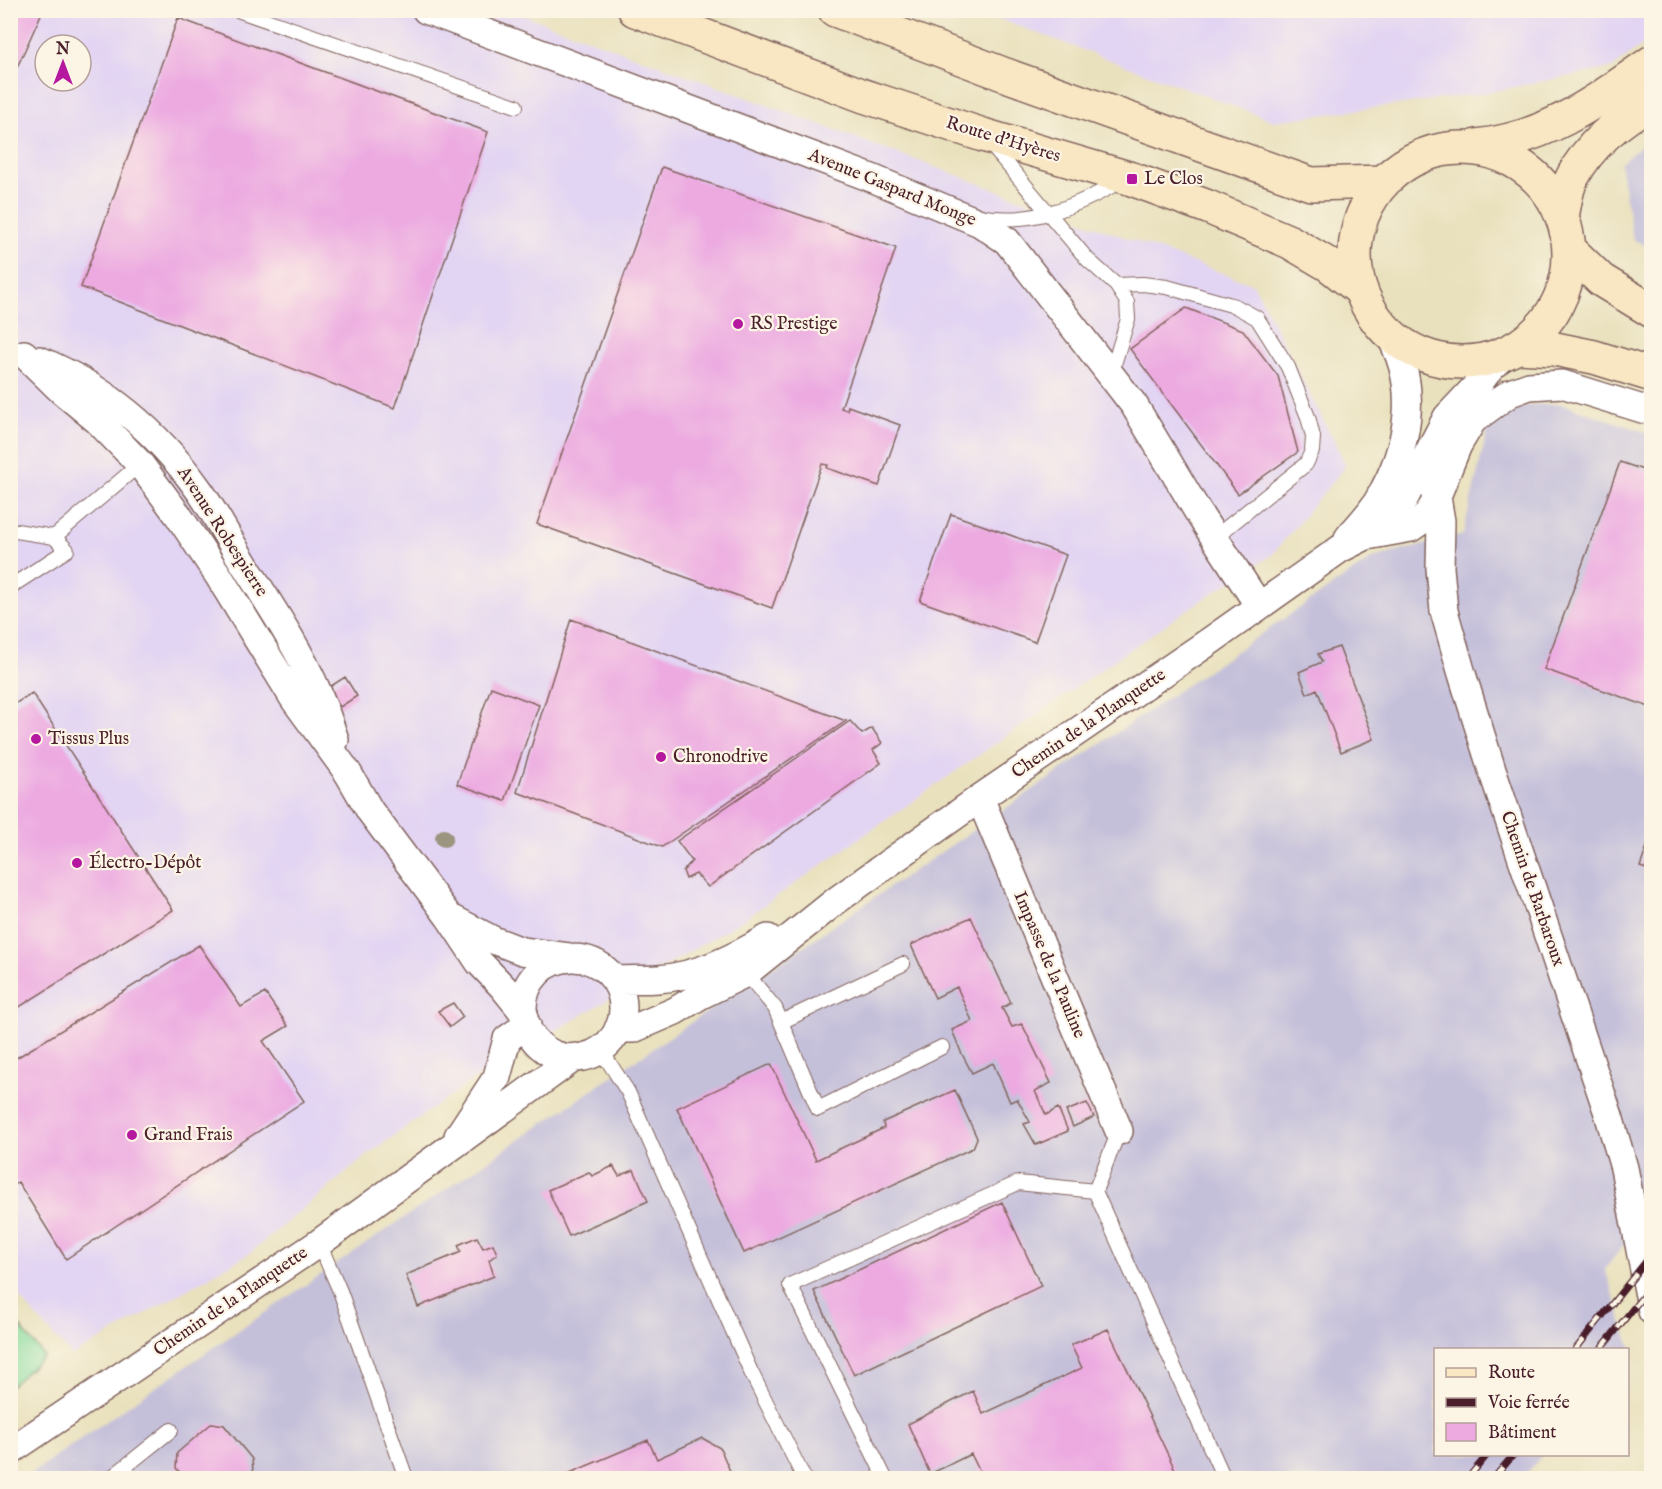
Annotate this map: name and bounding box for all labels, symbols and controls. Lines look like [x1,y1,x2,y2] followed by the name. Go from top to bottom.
[33,33,93,93] north arrow
[55,40,70,60] text: N
[943,112,1063,168] street label: Route d'Hyères
[804,143,979,232] street label: Avenue Gaspard Monge
[1144,168,1203,191] place label: Le Clos
[1125,172,1139,186] marker: Le Clos
[750,313,837,336] place label: RS Prestige
[731,317,745,331] marker: RS Prestige
[171,462,273,601] street label: Avenue Robespierre
[1007,664,1171,784] street label: Chemin de la Planquette
[48,728,129,751] place label: Tissus Plus
[29,732,43,746] marker: Tissus Plus
[673,746,768,769] place label: Chronodrive
[654,750,668,764] marker: Chronodrive
[1495,808,1569,970] street label: Chemin de Barbaroux
[89,850,202,875] place label: Électro-Dépôt
[70,856,84,870] marker: Électro-Dépôt
[1008,888,1090,1042] street label: Impasse de la Pauline
[144,1124,233,1147] place label: Grand Frais
[125,1128,139,1142] marker: Grand Frais
[149,1242,313,1362] street label: Chemin de la Planquette
[1434,1348,1629,1456] legend
[1488,1362,1535,1385] text: Route
[1487,1392,1570,1415] text: Voie ferrée
[1488,1422,1557,1445] text: Bâtiment

